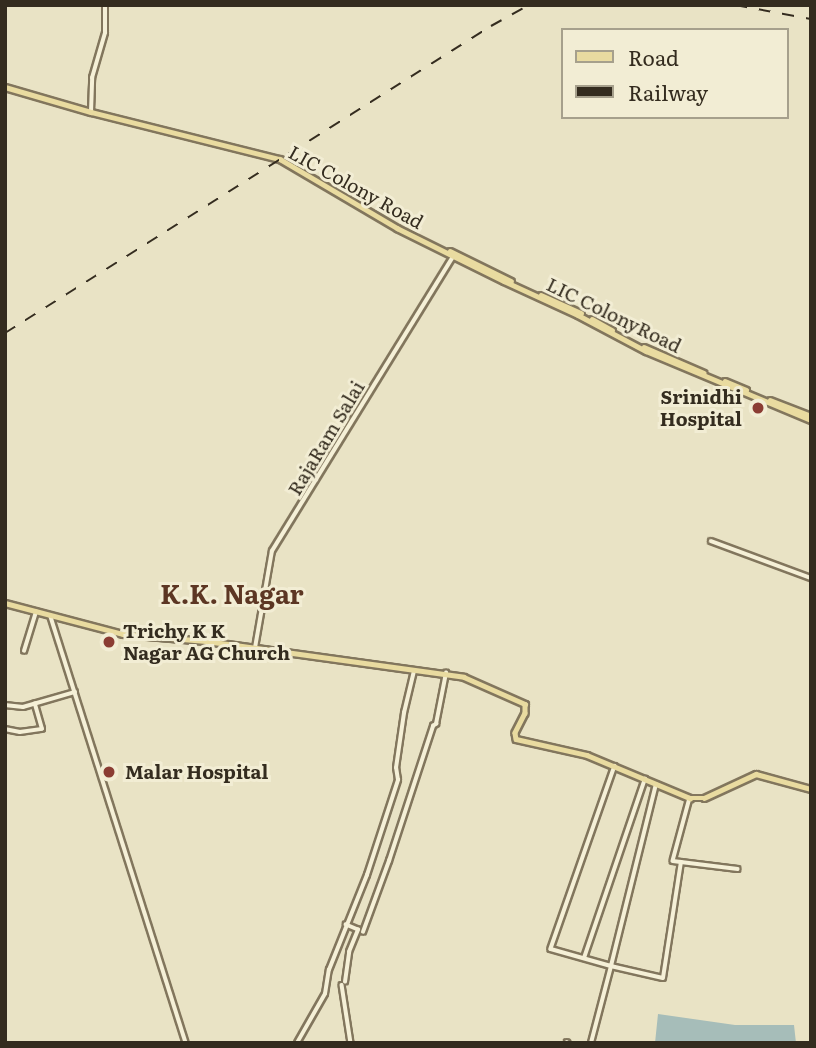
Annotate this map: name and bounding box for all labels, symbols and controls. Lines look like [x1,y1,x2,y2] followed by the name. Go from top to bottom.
[560,28,788,119] legend
[628,41,679,72] text: Road
[628,76,708,107] text: Railway
[285,141,427,233] street label: LIC Colony Road
[543,273,685,357] street label: LIC ColonyRoad
[283,377,369,499] street label: RajaRam Salai
[660,386,742,430] place label: Srinidhi Hospital
[748,398,768,418] marker: Srinidhi Hospital
[160,577,304,609] district label: K.K. Nagar
[123,620,290,664] place label: Trichy K K Nagar AG Church
[101,634,117,650] marker: Trichy K K Nagar AG Church
[125,761,268,783] place label: Malar Hospital
[99,762,119,782] marker: Malar Hospital

